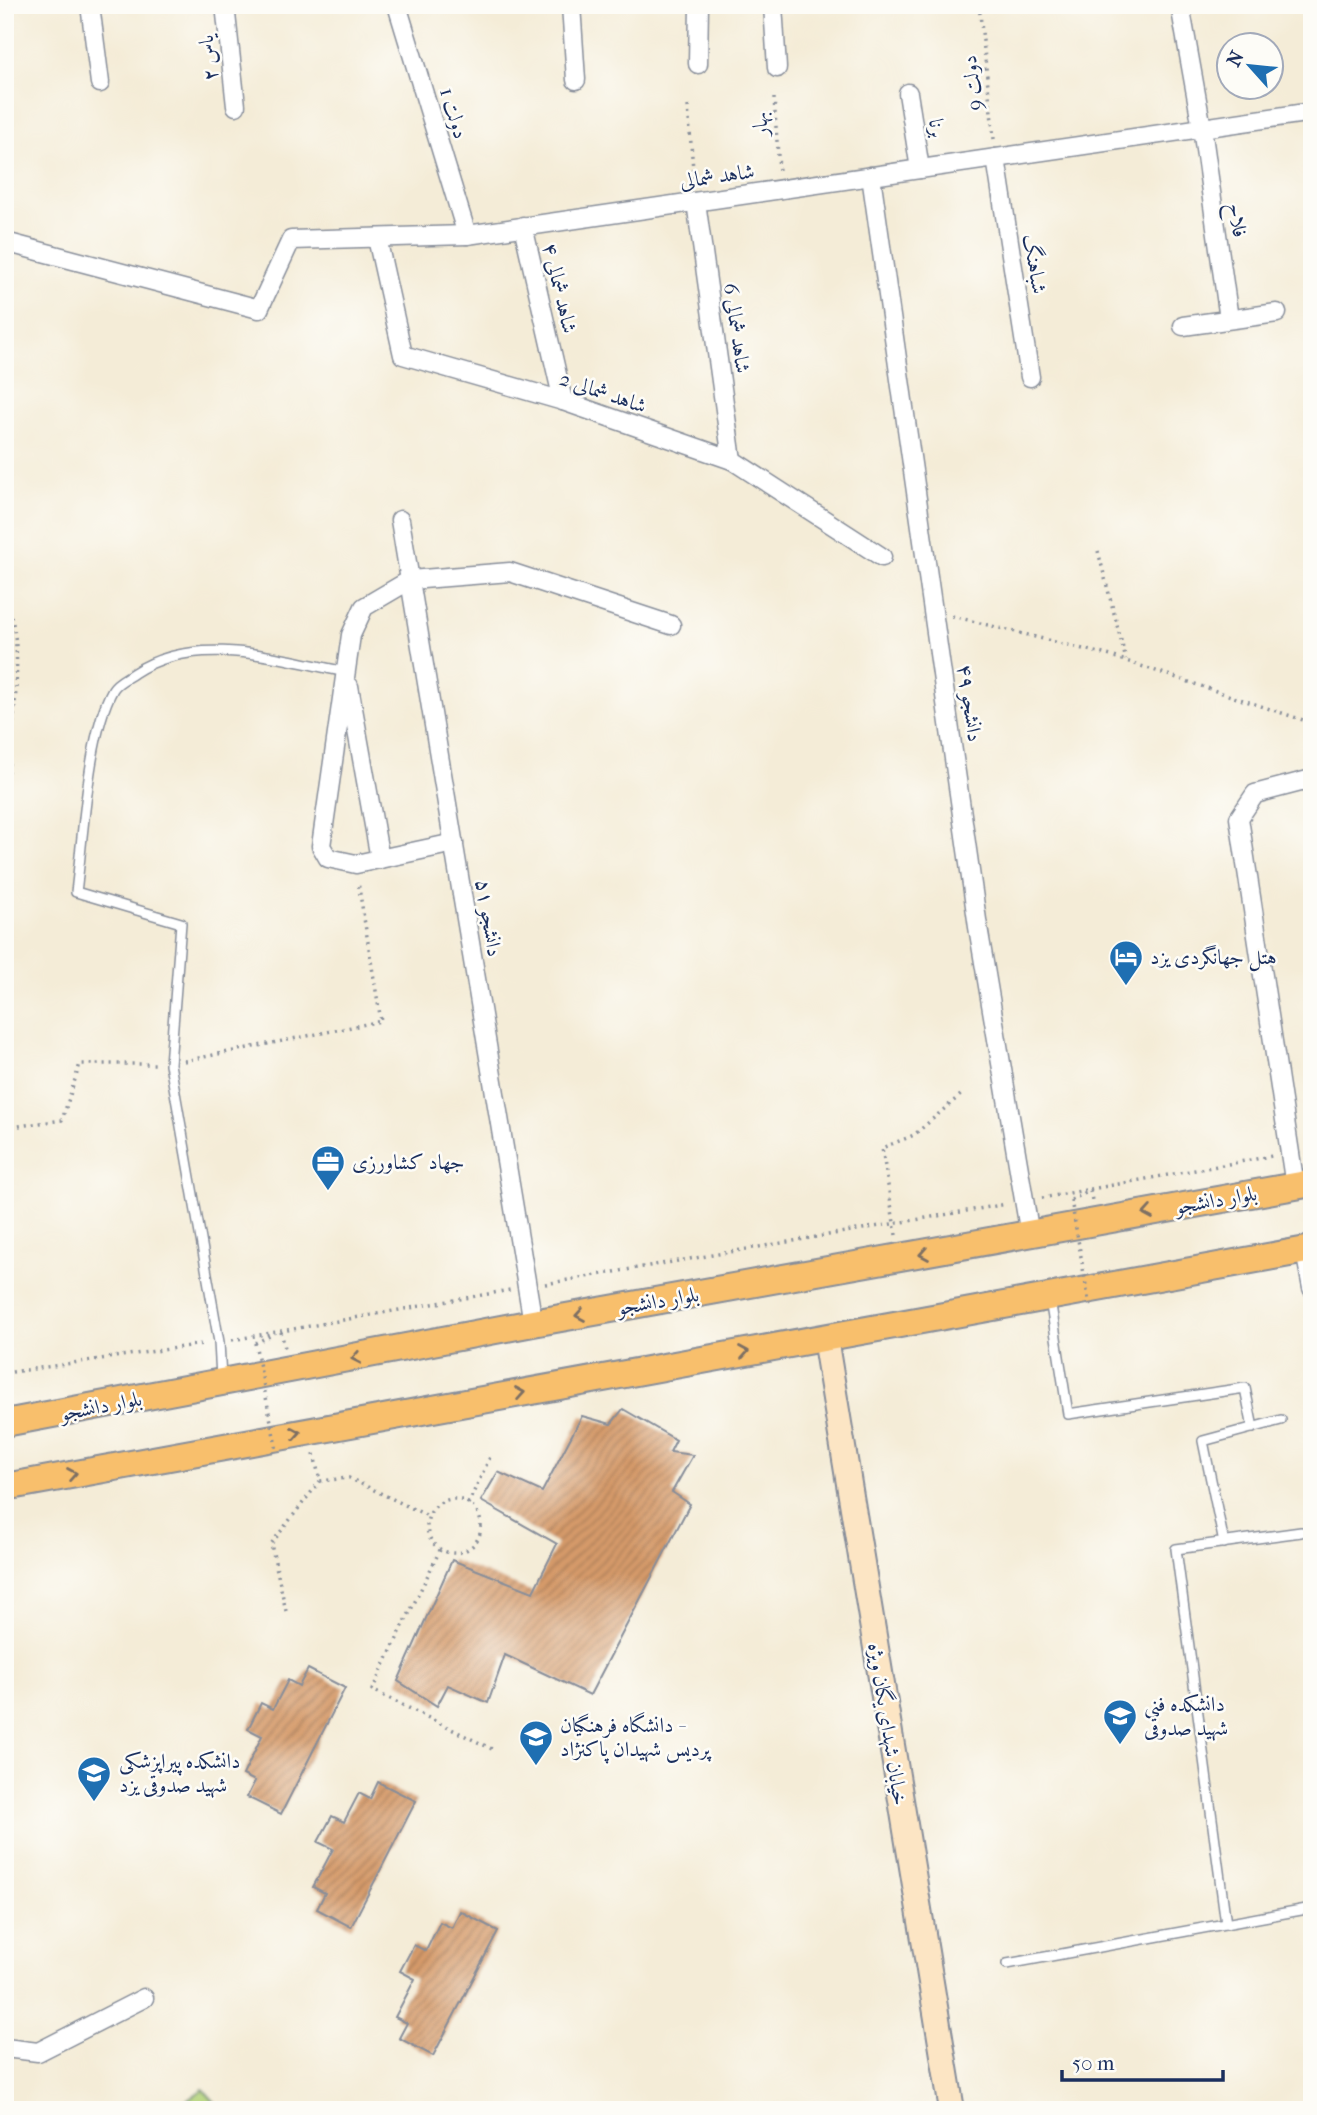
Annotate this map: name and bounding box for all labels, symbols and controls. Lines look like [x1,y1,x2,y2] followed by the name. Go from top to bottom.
[1216,32,1286,102] north arrow
[194,33,223,82] street label: یاس ۲
[1223,47,1249,70] text: N
[957,54,987,112] street label: دولت 9
[435,85,473,141] street label: دولت 1
[747,111,775,139] street label: بهار
[924,117,950,139] street label: برنا
[678,159,756,193] street label: شاهد شمالی
[1217,201,1252,240] street label: فلاح
[1017,232,1053,296] street label: شباهنگ
[538,240,582,336] street label: شاهد شمالی ۴
[719,281,755,375] street label: شاهد شمالی 6
[556,366,650,418] street label: شاهد شمالی 2
[952,663,987,743] street label: دانشجو ۴۹
[470,878,507,959] street label: دانشجو ۵۱
[1107,938,1145,987] hotel icon: هتل جهانگردی یزد
[1150,944,1277,972] place label: هتل جهانگردی یزد
[309,1143,347,1192] office icon: جهاد کشاورزی
[352,1150,464,1174] place label: جهاد کشاورزی
[1171,1181,1259,1220] street label: بلوار دانشجو
[1142,1205,1154,1220] one-way arrow
[918,1245,930,1260] one-way arrow
[613,1282,701,1321] street label: بلوار دانشجو
[574,1307,586,1322] one-way arrow
[738,1346,750,1361] one-way arrow
[350,1349,362,1364] one-way arrow
[56,1386,144,1427] street label: بلوار دانشجو
[514,1386,526,1401] one-way arrow
[290,1427,302,1442] one-way arrow
[66,1468,78,1483] one-way arrow
[861,1641,914,1807] street label: خیابان شهدای یگان ویژه
[1144,1692,1228,1742] place label: دانشکده فنی شهید صدوقی
[1101,1697,1139,1746] school or university icon: دانشکده فنی شهید صدوقی
[560,1712,712,1764] place label: دانشگاه فرهنگیان - پردیس شهیدان پاکنژاد
[517,1718,555,1767] school or university icon: دانشگاه فرهنگیان - پردیس شهیدان پاکنژاد
[119,1749,241,1799] place label: دانشکده پیراپزشکی شهید صدوقی یزد
[75,1754,113,1803] school or university icon: دانشکده پیراپزشکی شهید صدوقی یزد
[1062,2038,1222,2082] scale bar
[1072,2051,1115,2075] text: 50 m

